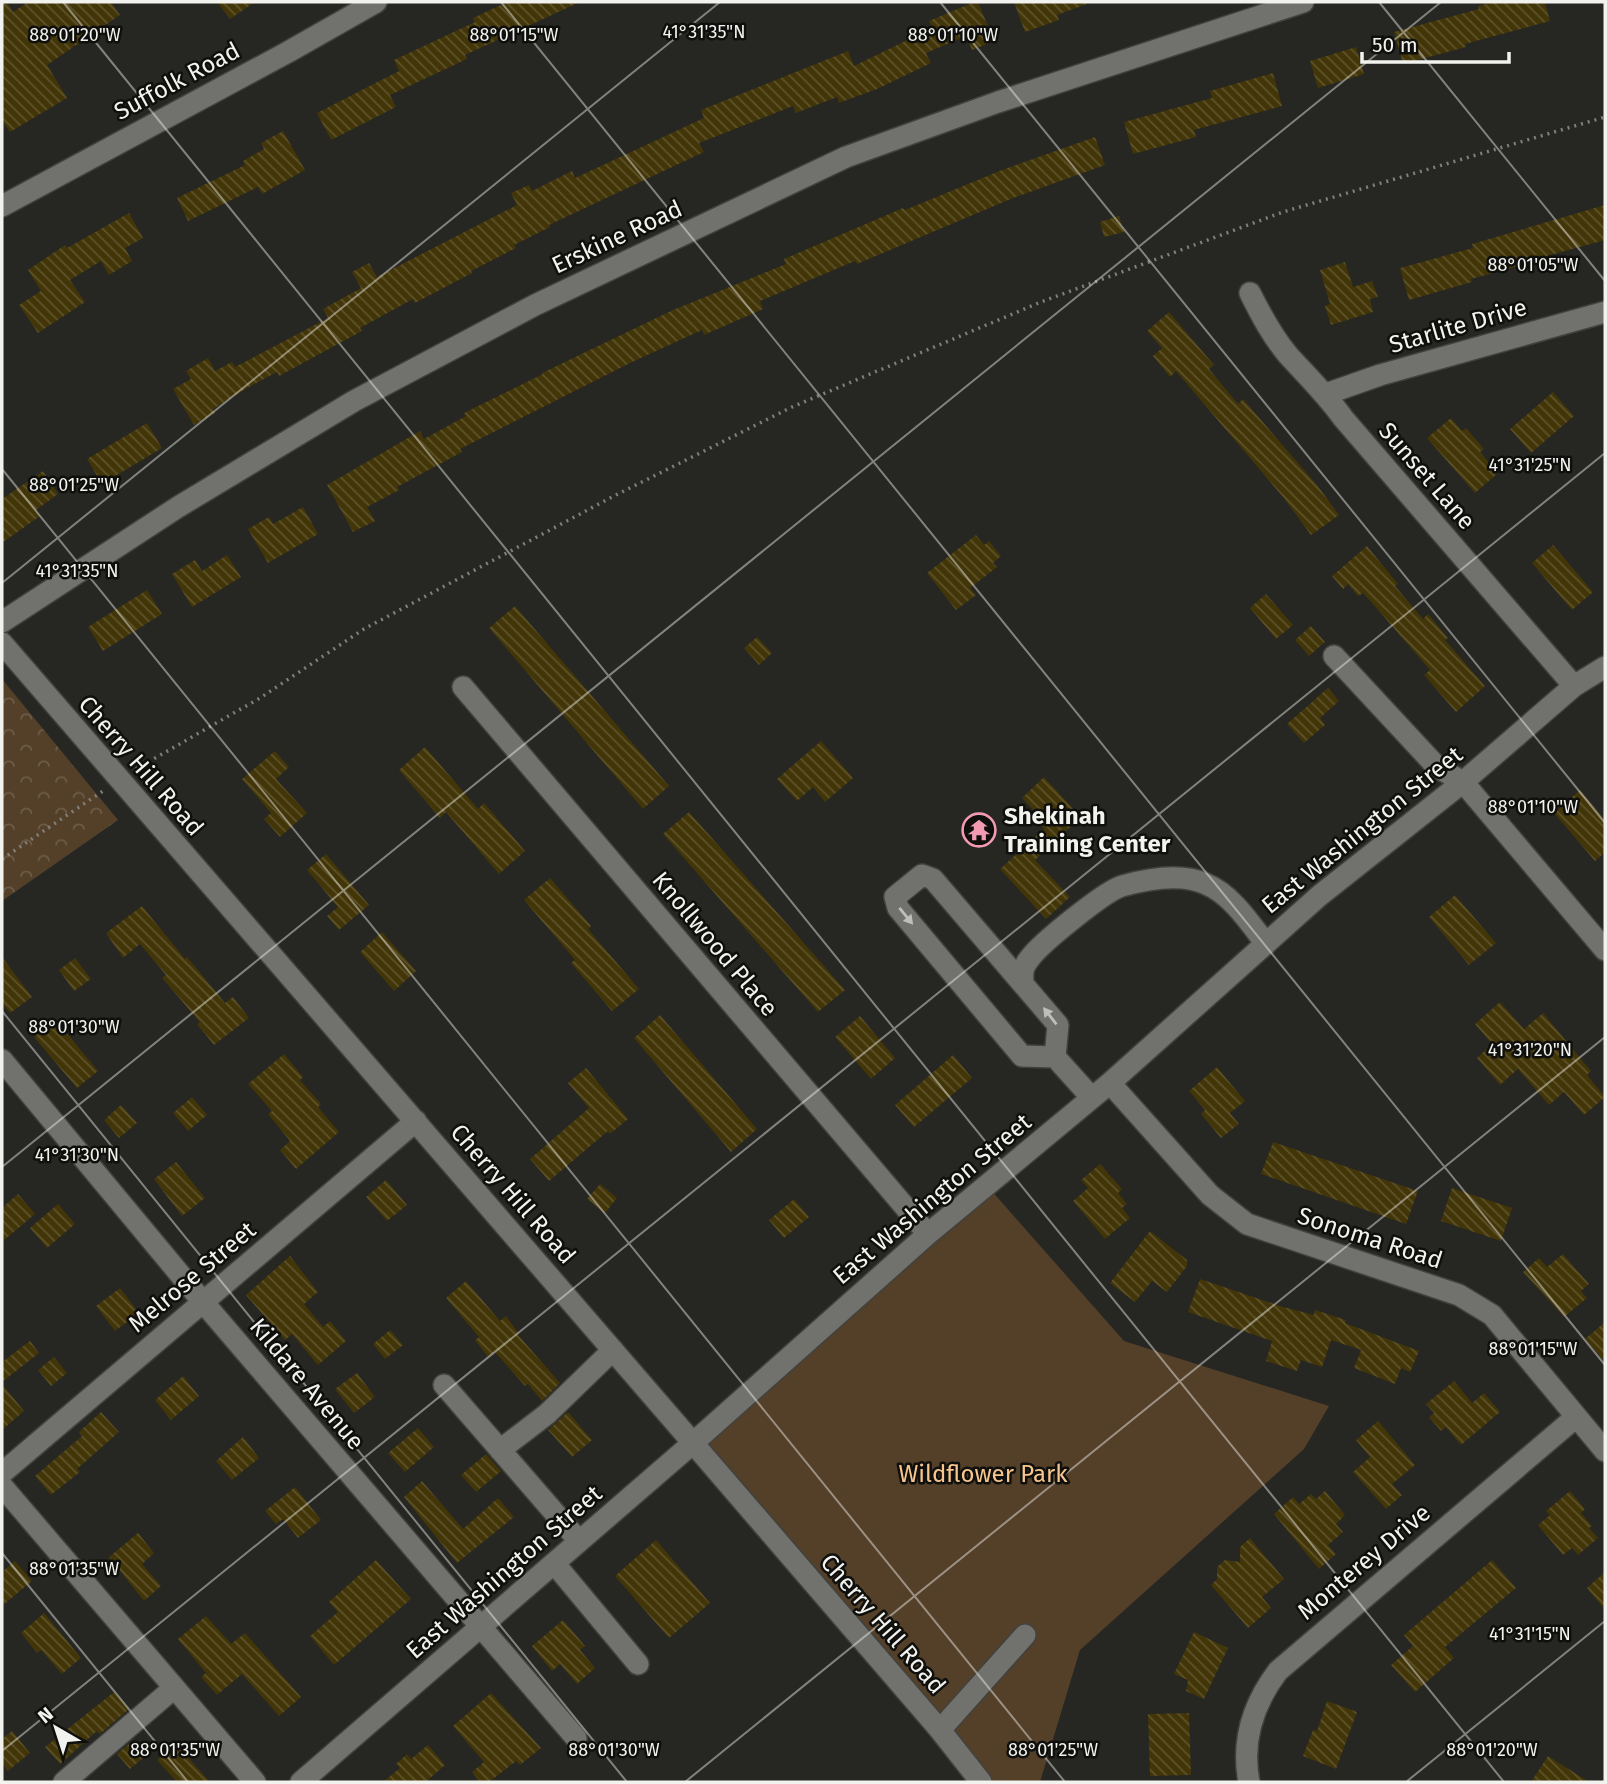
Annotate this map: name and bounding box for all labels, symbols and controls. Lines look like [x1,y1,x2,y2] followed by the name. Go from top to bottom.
[663,21,745,43] text: 41°31'35"N
[1362,21,1509,65] scale bar
[29,24,121,46] text: 88°01'20"W
[470,24,559,46] text: 88°01'15"W
[908,24,998,46] text: 88°01'10"W
[1372,32,1418,58] text: 50 m
[110,36,244,126] street label: Suffolk Road
[547,195,687,279] street label: Erskine Road
[1488,254,1579,276] text: 88°01'05"W
[1386,293,1530,359] street label: Starlite Drive
[1373,417,1481,535] street label: Sunset Lane
[1489,454,1571,476] text: 41°31'25"N
[29,474,119,496] text: 88°01'25"W
[36,560,118,582] text: 41°31'35"N
[73,690,209,842] street label: Cherry Hill Road
[1256,740,1468,920] street label: East Washington Street
[1488,796,1578,818] text: 88°01'10"W
[1004,802,1171,858] place label: Shekinah Training Center
[960,811,998,849] temple icon: Shekinah Training Center
[646,866,784,1022] street label: Knollwood Place
[898,907,913,925] one-way arrow
[1044,1007,1058,1025] one-way arrow
[28,1016,120,1038] text: 88°01'30"W
[1488,1039,1572,1061] text: 41°31'20"N
[827,1108,1037,1290] street label: East Washington Street
[445,1118,581,1270] street label: Cherry Hill Road
[35,1144,119,1166] text: 41°31'30"N
[1294,1201,1446,1275] street label: Sonoma Road
[123,1216,261,1338] street label: Melrose Street
[244,1313,370,1455] street label: Kildare Avenue
[1489,1338,1578,1360] text: 88°01'15"W
[898,1460,1068,1488] park label: Wildflower Park
[400,1479,608,1665] street label: East Washington Street
[1292,1499,1436,1625] street label: Monterey Drive
[815,1548,951,1700] street label: Cherry Hill Road
[29,1558,119,1580] text: 88°01'35"W
[1489,1623,1571,1645] text: 41°31'15"N
[21,1693,91,1763] north arrow
[33,1702,58,1728] text: N
[130,1739,220,1761] text: 88°01'35"W
[568,1739,660,1761] text: 88°01'30"W
[1008,1739,1098,1761] text: 88°01'25"W
[1446,1739,1538,1761] text: 88°01'20"W

